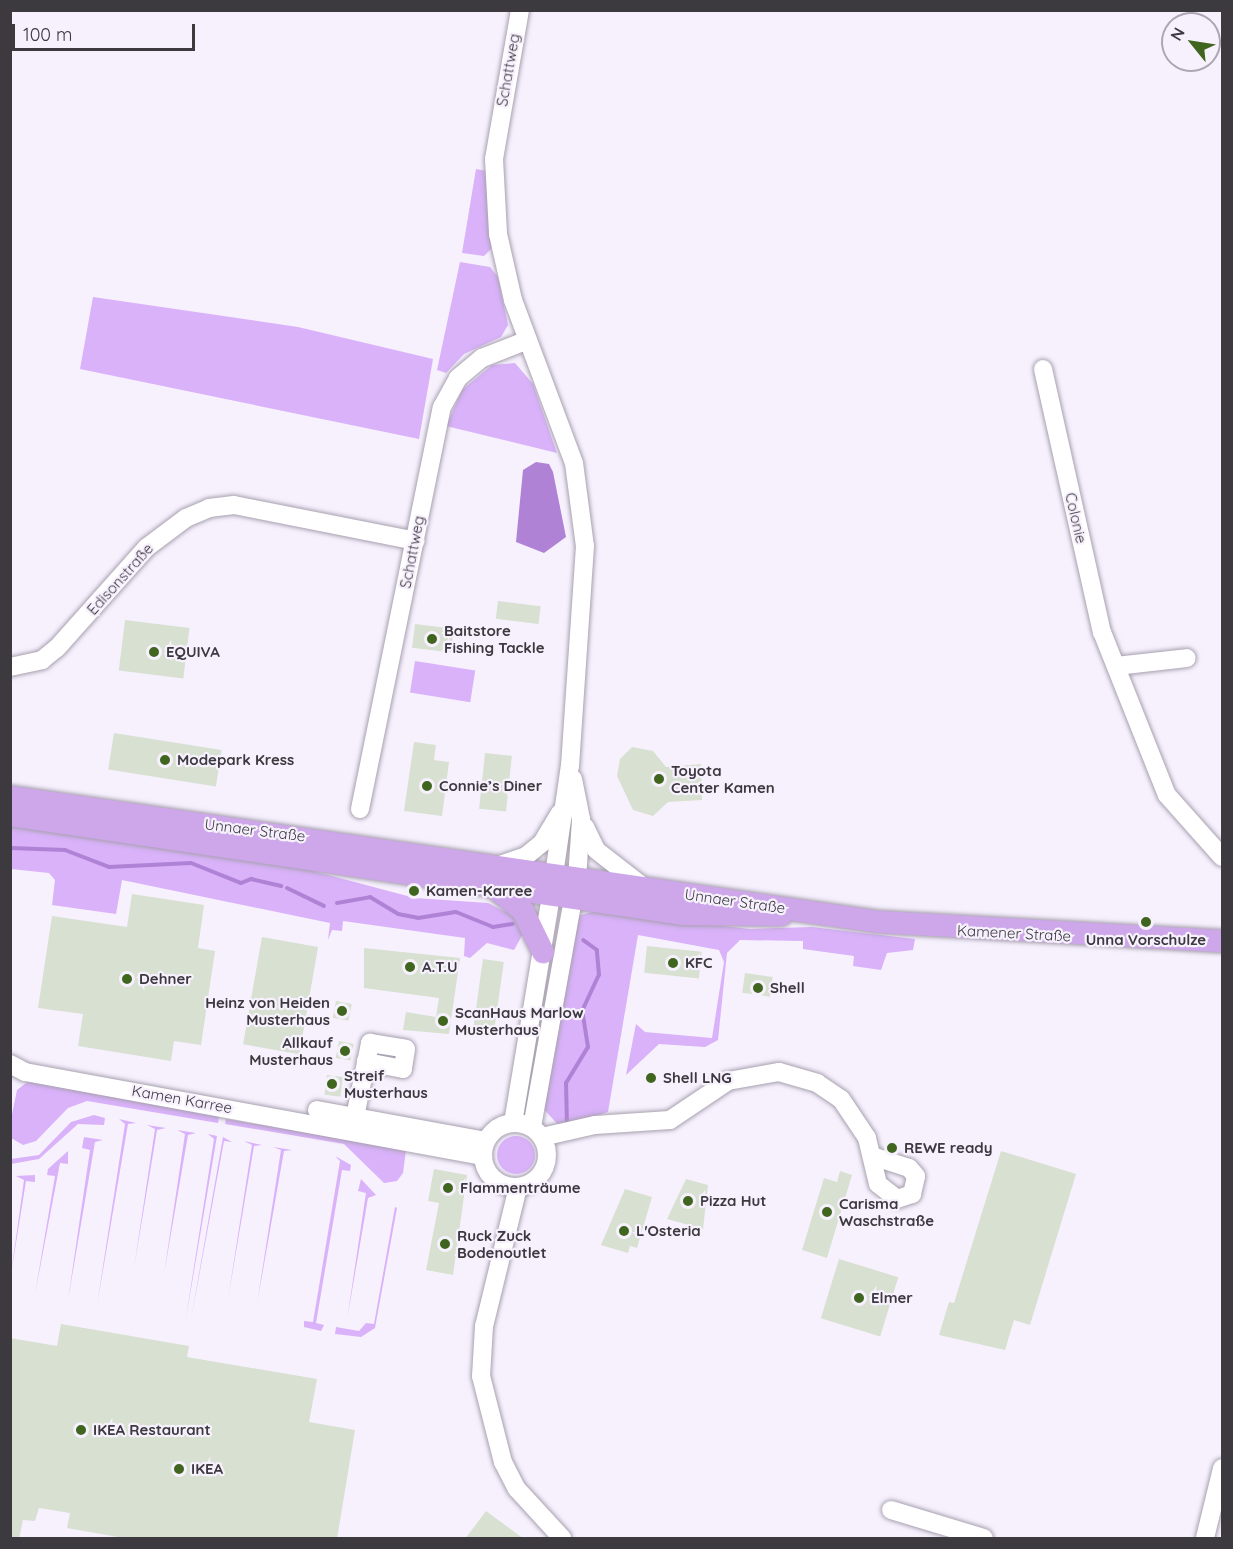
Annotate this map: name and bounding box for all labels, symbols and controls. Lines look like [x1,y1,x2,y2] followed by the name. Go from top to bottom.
[15,12,198,50] scale bar
[1161,12,1221,72] north arrow
[23,23,72,46] text: 100 m
[1166,24,1189,44] text: N
[493,32,523,108] street label: Schattweg
[1061,491,1091,545] street label: Colonie
[396,514,428,590] street label: Schattweg
[83,540,157,618] street label: Edisonstraße
[444,621,545,656] place label: Baitstore Fishing Tackle
[425,632,439,646] marker: Baitstore Fishing Tackle
[166,643,220,661] place label: EQUIVA
[147,645,161,659] marker: EQUIVA
[177,751,294,769] place label: Modepark Kress
[158,753,172,767] marker: Modepark Kress
[671,761,775,796] place label: Toyota Center Kamen
[652,772,666,786] marker: Toyota Center Kamen
[439,777,542,795] place label: Connie’s Diner
[420,779,434,793] marker: Connie’s Diner
[204,815,306,845] street label: Unnaer Straße
[426,882,532,900] place label: Kamen-Karree
[407,884,421,898] marker: Kamen-Karree
[684,885,786,917] street label: Unnaer Straße
[1139,915,1153,929] marker: Unna Vorschulze
[957,921,1071,945] street label: Kamener Straße
[1086,931,1206,949] place label: Unna Vorschulze
[685,954,713,972] place label: KFC
[666,956,680,970] marker: KFC
[422,958,458,976] place label: A.T.U
[403,960,417,974] marker: A.T.U
[139,970,192,988] place label: Dehner
[120,972,134,986] marker: Dehner
[770,979,805,997] place label: Shell
[751,981,765,995] marker: Shell
[205,993,330,1028] place label: Heinz von Heiden Musterhaus
[455,1003,583,1038] place label: ScanHaus Marlow Musterhaus
[335,1004,349,1018] marker: Heinz von Heiden Musterhaus
[436,1014,450,1028] marker: ScanHaus Marlow Musterhaus
[249,1033,333,1068] place label: Allkauf Musterhaus
[338,1044,352,1058] marker: Allkauf Musterhaus
[344,1066,428,1101] place label: Streif Musterhaus
[663,1069,732,1087] place label: Shell LNG
[644,1071,658,1085] marker: Shell LNG
[325,1077,339,1091] marker: Streif Musterhaus
[130,1081,234,1117] street label: Kamen Karree
[904,1139,993,1157] place label: REWE ready
[885,1141,899,1155] marker: REWE ready
[460,1179,581,1197] place label: Flammenträume
[441,1181,455,1195] marker: Flammenträume
[700,1192,766,1210] place label: Pizza Hut
[681,1194,695,1208] marker: Pizza Hut
[839,1194,934,1229] place label: Carisma Waschstraße
[820,1205,834,1219] marker: Carisma Waschstraße
[636,1222,701,1240] place label: L'Osteria
[617,1224,631,1238] marker: L'Osteria
[457,1226,547,1261] place label: Ruck Zuck Bodenoutlet
[438,1237,452,1251] marker: Ruck Zuck Bodenoutlet
[871,1289,913,1307] place label: Elmer
[852,1291,866,1305] marker: Elmer
[93,1421,211,1439] place label: IKEA Restaurant
[74,1423,88,1437] marker: IKEA Restaurant
[191,1460,223,1478] place label: IKEA
[172,1462,186,1476] marker: IKEA

